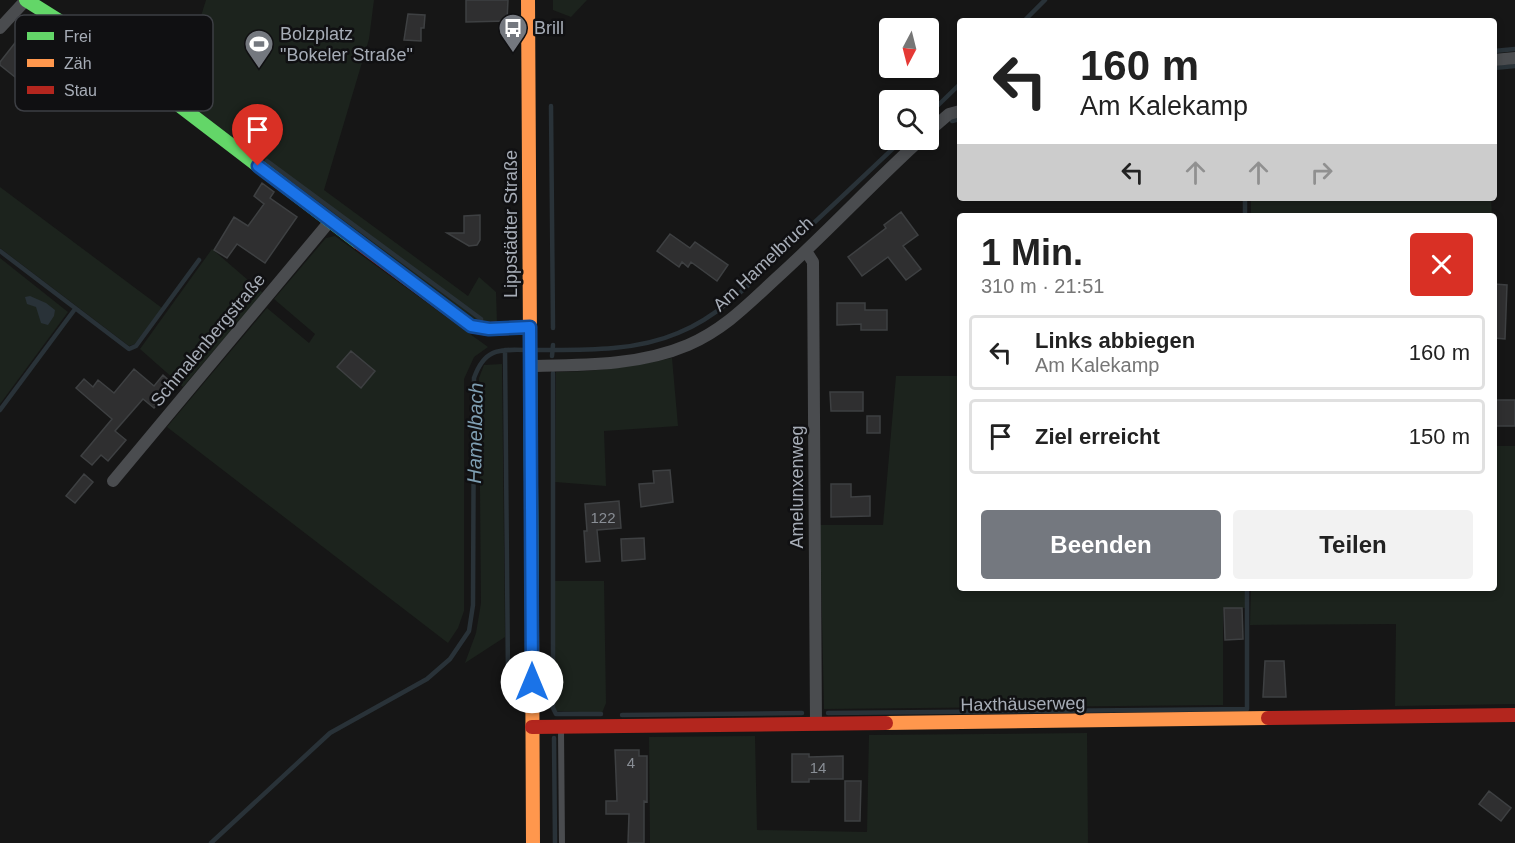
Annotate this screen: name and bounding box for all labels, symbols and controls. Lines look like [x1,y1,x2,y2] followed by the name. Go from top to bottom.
[497,12,529,54] bus stop icon: Brill
[15,15,213,111] legend
[534,18,564,38] place label: Brill
[879,18,939,78] north arrow
[879,18,939,150] map controls
[280,24,413,65] place label: Bolzplatz "Bokeler Straße"
[64,28,92,45] text: Frei
[243,28,275,70] sports icon: Bolzplatz "Bokeler Straße"
[981,42,1059,120] icon: left
[1080,42,1199,89] text: 160 m
[64,55,92,72] text: Zäh
[64,82,97,99] text: Stau
[879,90,939,150] button: search
[1080,91,1248,121] text: Am Kalekamp
[232,104,283,166] pin
[241,113,274,146] icon: arrive
[501,150,521,298] street label: Lippstädter Straße
[1116,156,1149,189] icon: left
[1179,156,1212,189] icon: ahead
[1242,156,1275,189] icon: ahead
[1305,156,1338,189] icon: right
[709,213,817,315] street label: Am Hamelbruch
[981,232,1083,273] text: 1 Min.
[1410,233,1473,296] button: close
[147,270,269,410] street label: Schmalenbergstraße
[981,275,1104,297] text: 310 m · 21:51
[1035,328,1195,353] text: Links abbiegen
[984,336,1017,369] icon: left
[1409,340,1470,365] text: 160 m
[1035,354,1160,376] text: Am Kalekamp
[463,382,487,484] water label: Hamelbach
[984,420,1017,453] icon: arrive
[1035,424,1160,449] text: Ziel erreicht
[1409,424,1470,449] text: 150 m
[787,425,807,549] street label: Amelunxenweg
[590,509,616,526] house number: 122
[981,510,1221,579] button: Beenden
[1233,510,1473,579] button: Teilen
[500,650,564,714] position arrow
[960,693,1086,715] street label: Haxthäuserweg
[627,754,635,771] house number: 4
[810,759,826,776] house number: 14

